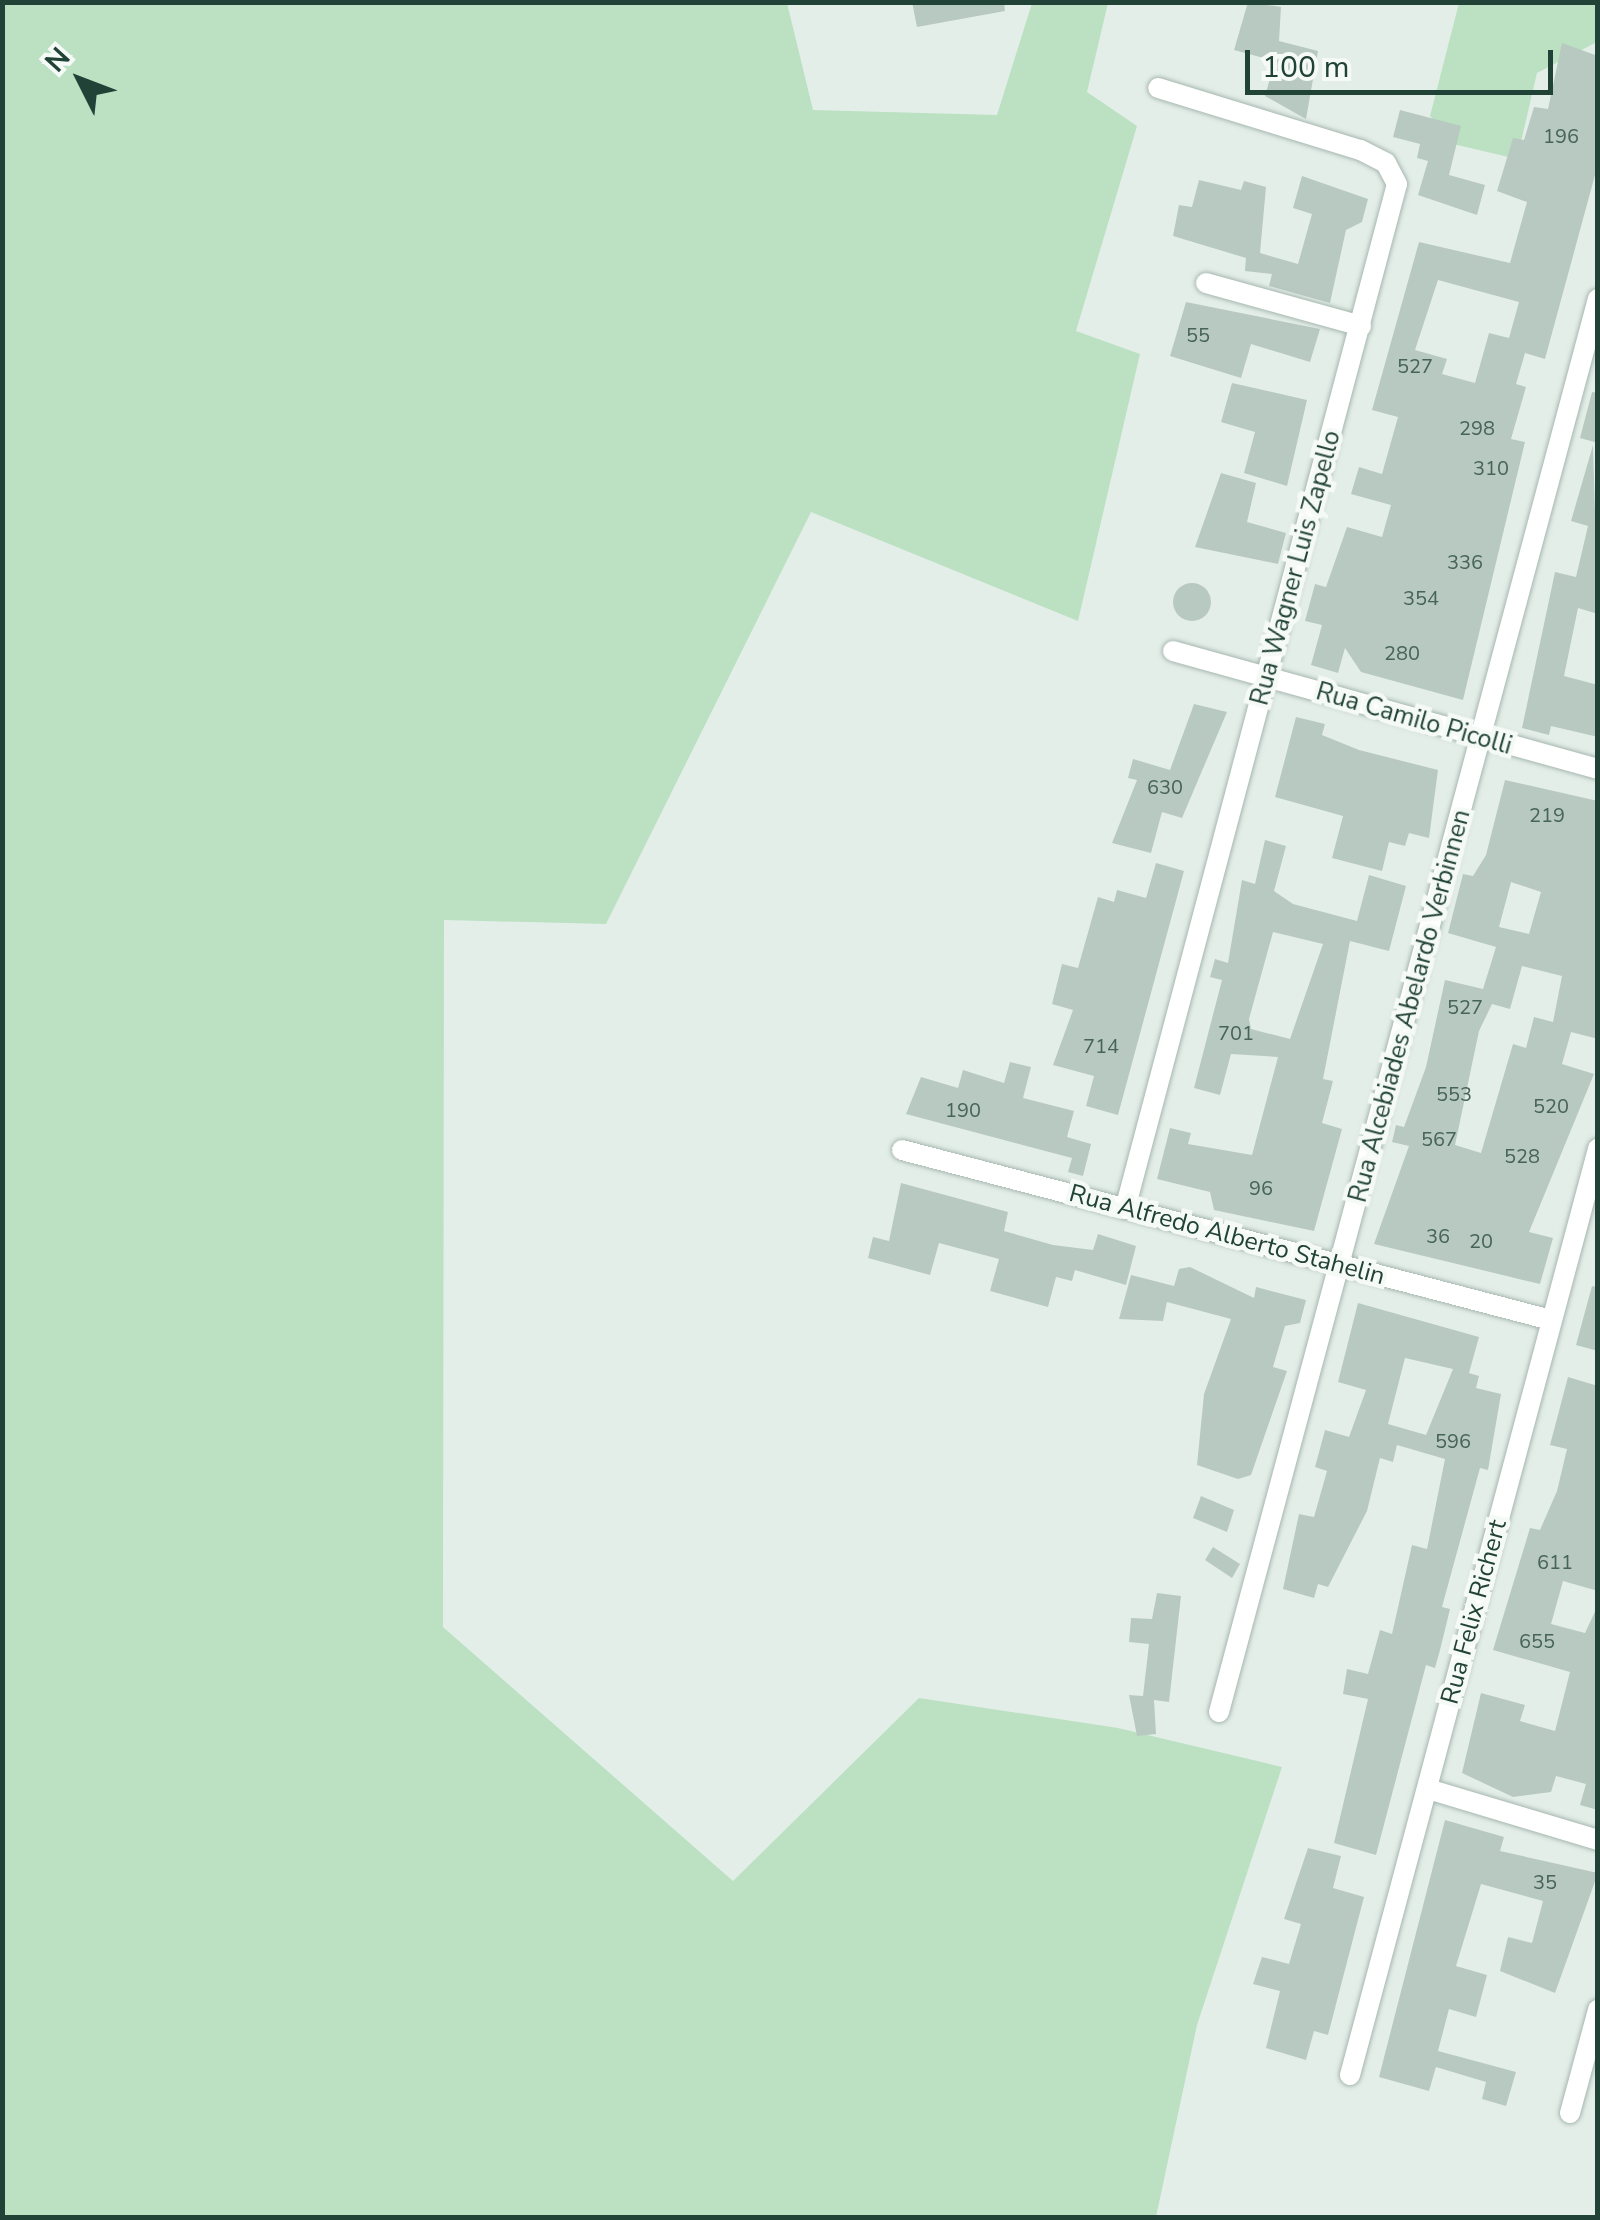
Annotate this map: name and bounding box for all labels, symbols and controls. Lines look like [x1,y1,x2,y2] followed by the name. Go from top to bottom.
[30,30,130,130] north arrow
[1250,30,1558,92] scale bar
[37,39,79,80] text: N
[1262,47,1349,88] text: 100 m
[1543,124,1579,148] house number: 196
[1186,323,1210,347] house number: 55
[1397,354,1433,378] house number: 527
[1459,416,1495,440] house number: 298
[1245,427,1347,709] street label: Rua Wagner Luis Zapello
[1473,456,1509,480] house number: 310
[1447,550,1483,574] house number: 336
[1403,586,1439,610] house number: 354
[1384,641,1420,665] house number: 280
[1313,677,1515,761] street label: Rua Camilo Picolli
[1147,775,1183,799] house number: 630
[1529,803,1565,827] house number: 219
[1343,806,1477,1206] street label: Rua Alcebiades Abelardo Verbinnen
[1447,995,1483,1019] house number: 527
[1218,1021,1254,1045] house number: 701
[1083,1034,1119,1058] house number: 714
[1436,1082,1472,1106] house number: 553
[1533,1094,1569,1118] house number: 520
[945,1098,981,1122] house number: 190
[1421,1127,1457,1151] house number: 567
[1504,1144,1540,1168] house number: 528
[1249,1176,1273,1200] house number: 96
[1066,1178,1388,1292] street label: Rua Alfredo Alberto Stahelin
[1426,1224,1450,1248] house number: 36
[1469,1229,1493,1253] house number: 20
[1435,1429,1471,1453] house number: 596
[1435,1517,1513,1707] street label: Rua Felix Richert
[1537,1550,1573,1574] house number: 611
[1519,1629,1555,1653] house number: 655
[1533,1870,1557,1894] house number: 35

